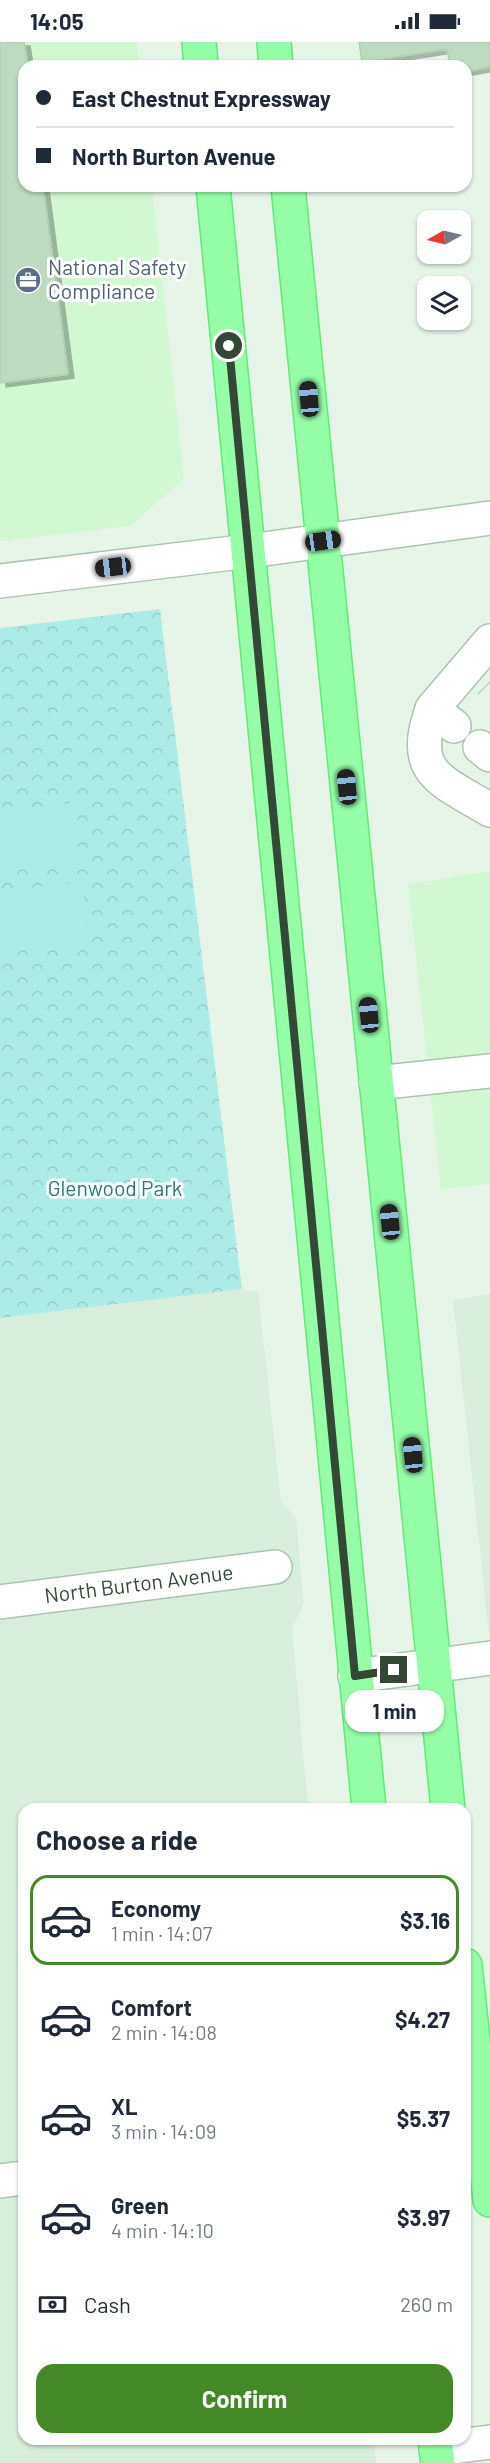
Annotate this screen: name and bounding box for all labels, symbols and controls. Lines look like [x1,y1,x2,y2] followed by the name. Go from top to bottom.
[30,8,84,34] text: 14:05
[72,85,331,111] text: East Chestnut Expressway
[72,143,276,169] text: North Burton Avenue
[417,210,471,264] north arrow
[417,210,471,330] map controls
[48,254,186,303] place label: National Safety Compliance
[13,265,43,295] office icon: National Safety Compliance
[417,276,471,330] button: layers
[215,332,242,359] route start
[298,380,320,418] car
[304,530,342,552] car
[94,556,132,578] car
[336,768,358,806] car
[358,996,380,1034] car
[48,1175,182,1200] park label: Glenwood Park
[379,1203,401,1241] car
[402,1436,424,1474] car
[43,1558,235,1607] street label: North Burton Avenue
[380,1656,407,1683] route end
[344,1691,444,1733] callout: 1 min
[373,1699,416,1723] text: 1 min
[36,1823,198,1855] text: Choose a ride
[39,1893,93,1947] icon: car
[111,1895,201,1921] text: Economy
[400,1907,450,1933] text: $3.16
[111,1921,212,1945] text: 1 min · 14:07
[39,1992,93,2046] icon: car
[111,1994,192,2020] text: Comfort
[395,2006,450,2032] text: $4.27
[111,2020,217,2044] text: 2 min · 14:08
[39,2091,93,2145] icon: car
[111,2093,137,2119] text: XL
[397,2105,450,2131] text: $5.37
[111,2119,216,2143] text: 3 min · 14:09
[39,2190,93,2244] icon: car
[111,2192,169,2218] text: Green
[397,2204,450,2230] text: $3.97
[111,2218,214,2242] text: 4 min · 14:10
[36,2288,69,2321] icon: cash
[84,2291,131,2317] text: Cash
[400,2292,453,2316] text: 260 m
[36,2364,453,2433] button: Confirm

